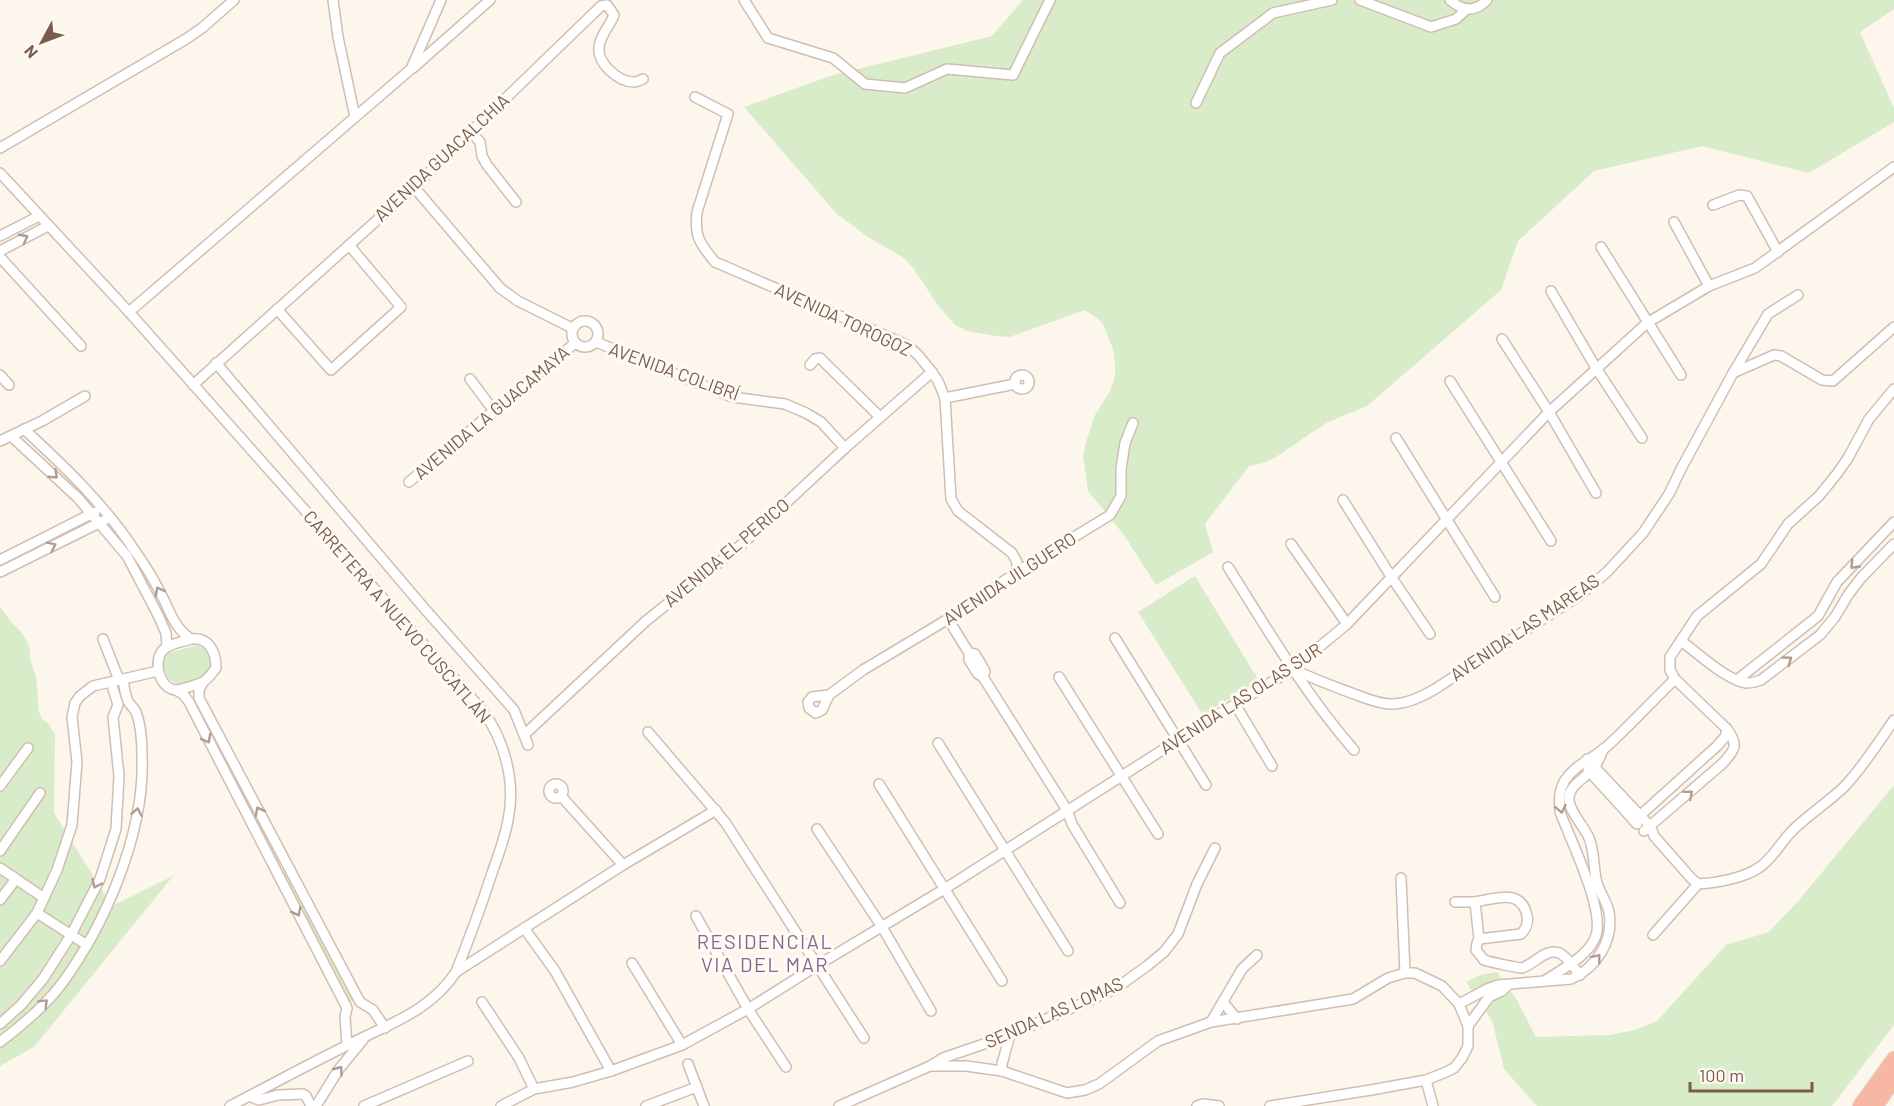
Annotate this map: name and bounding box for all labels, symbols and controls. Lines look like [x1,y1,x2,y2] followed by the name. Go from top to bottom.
[12,12,72,72] north arrow
[20,42,41,62] text: N
[369,89,514,226] street label: AVENIDA GUACALCHIA
[18,234,28,245] one-way arrow
[772,278,915,360] street label: AVENIDA TOROGOZ
[606,337,743,405] street label: AVENIDA COLIBRÍ
[409,341,574,484] street label: AVENIDA LA GUACAMAYA
[48,468,58,479] one-way arrow
[659,493,794,611] street label: AVENIDA EL PERICO
[299,505,496,727] street label: CARRETERA A NUEVO CUSCATLÁN
[939,527,1080,629] street label: AVENIDA JILGUERO
[46,542,57,554] one-way arrow
[1850,558,1861,569] one-way arrow
[1446,569,1603,685] street label: AVENIDA LAS MAREAS
[155,587,166,598] one-way arrow
[1155,638,1325,759] street label: AVENIDA LAS OLAS SUR
[1781,656,1792,667] one-way arrow
[200,732,211,743] one-way arrow
[1682,790,1693,801] one-way arrow
[1554,804,1567,814] one-way arrow
[130,807,143,817] one-way arrow
[255,807,266,818] one-way arrow
[92,878,104,889] one-way arrow
[290,905,301,916] one-way arrow
[697,929,833,976] district label: RESIDENCIAL VIA DEL MAR
[1589,953,1600,964] one-way arrow
[981,972,1126,1052] street label: SENDA LAS LOMAS
[37,999,47,1010] one-way arrow
[1690,1055,1812,1093] scale bar
[1699,1064,1744,1086] text: 100 m
[332,1065,343,1076] one-way arrow

